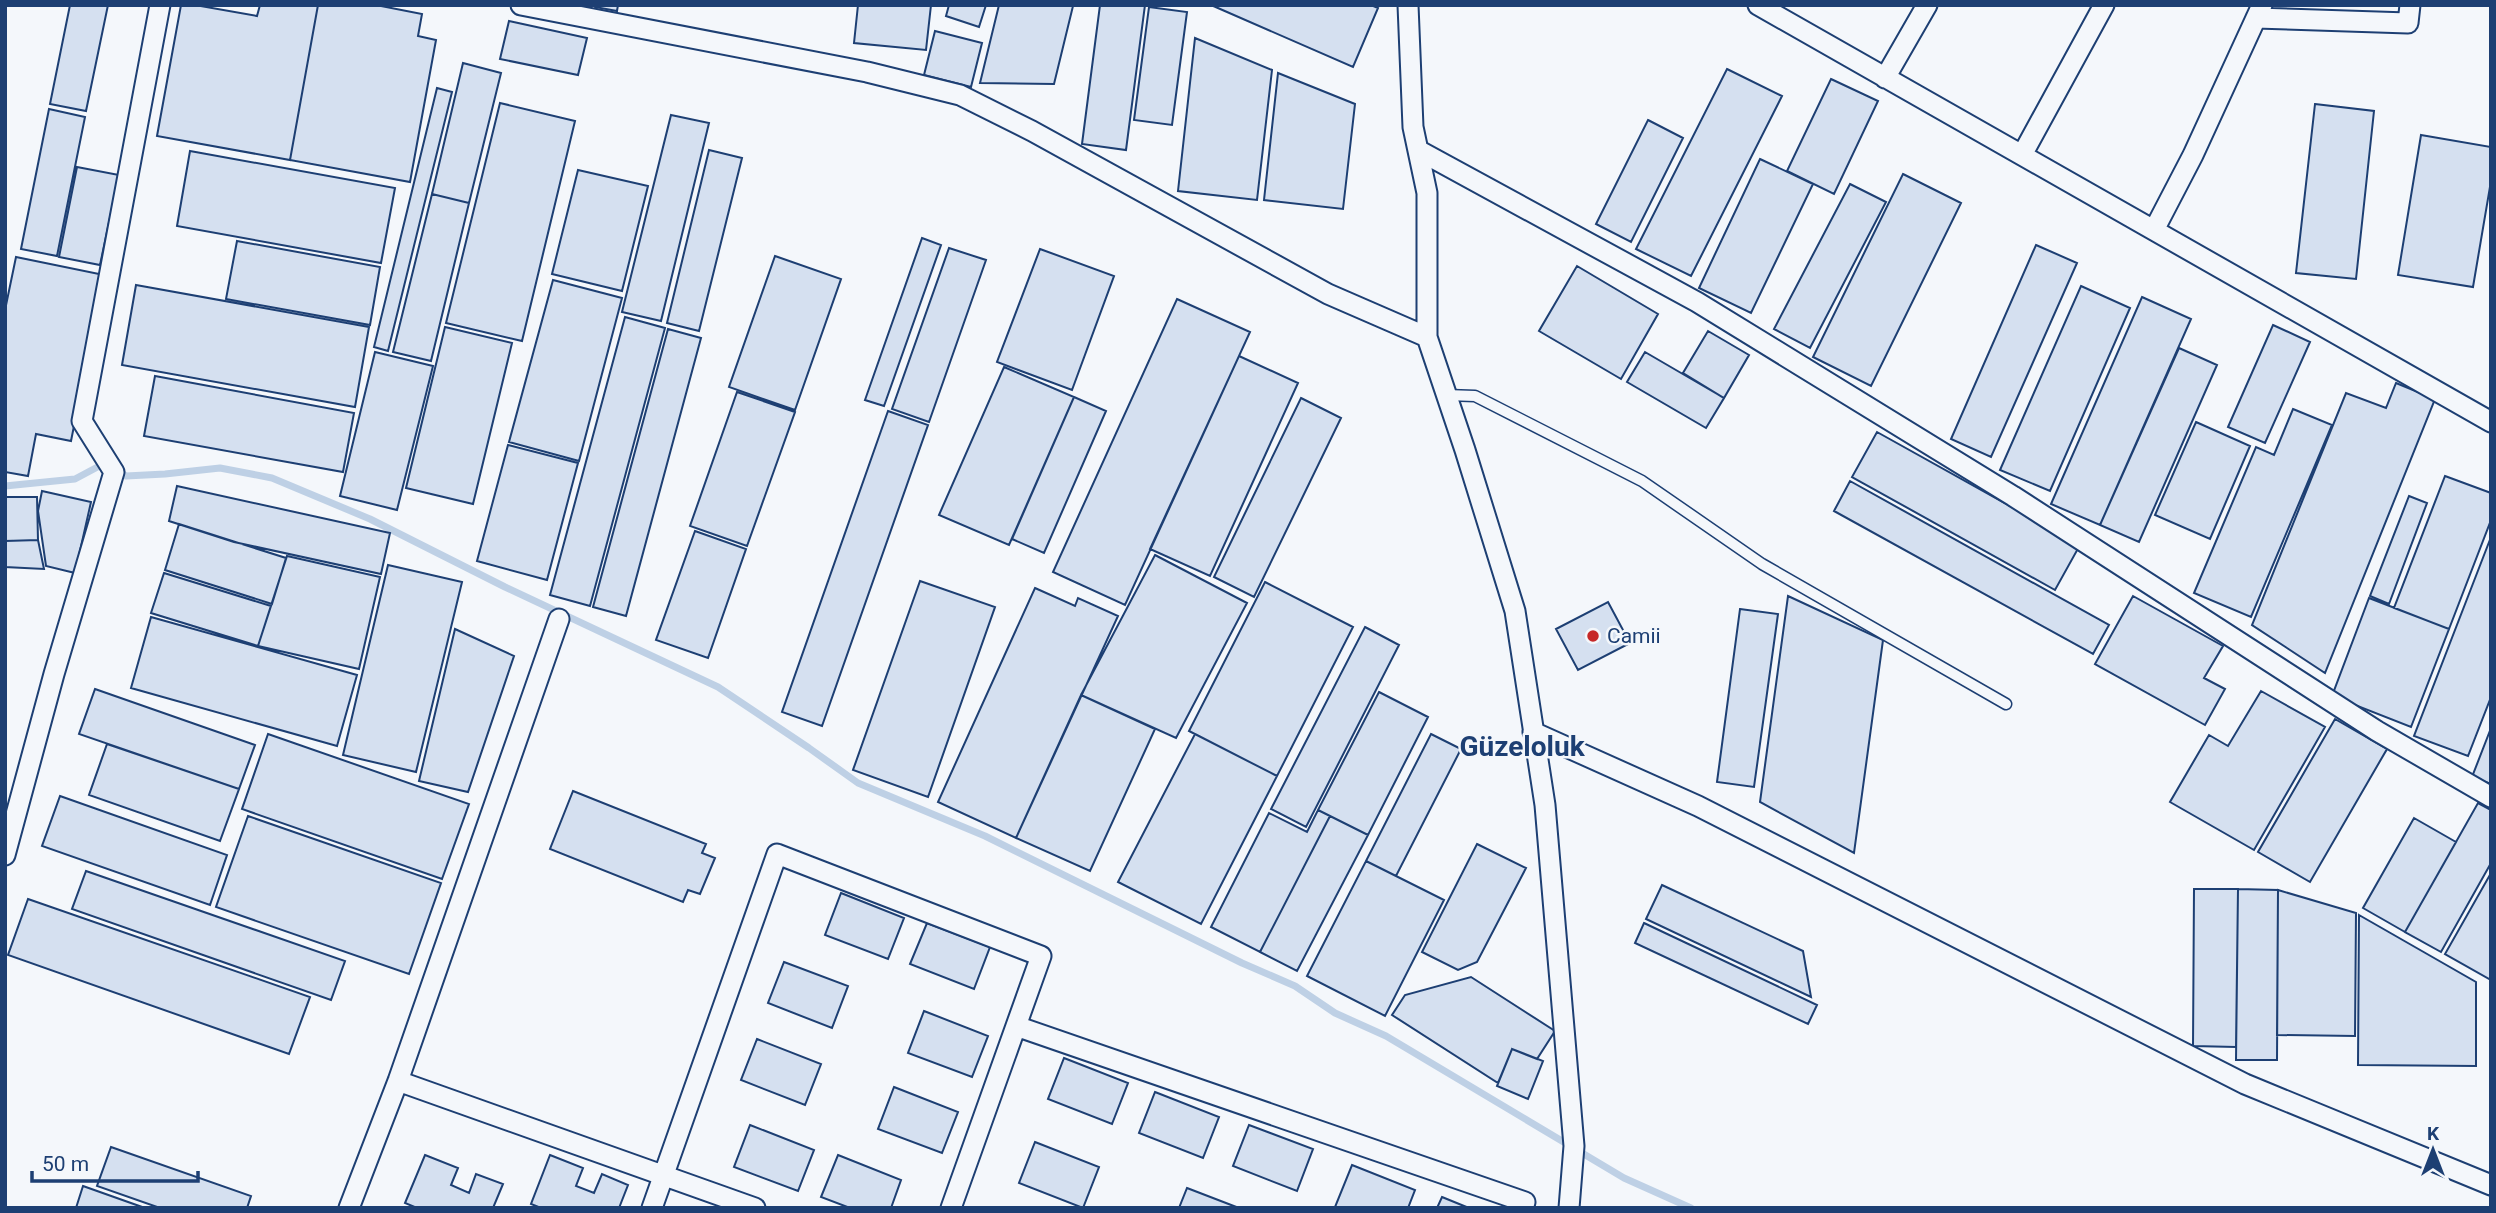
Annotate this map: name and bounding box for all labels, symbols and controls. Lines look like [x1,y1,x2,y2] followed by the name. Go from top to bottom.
[1607,624,1661,648] place label: Camii
[1585,628,1601,644] marker: Camii
[1459,730,1586,763] district label: Güzeloluk
[2398,1115,2468,1185] north arrow
[2427,1122,2440,1145] text: K
[32,1140,198,1184] scale bar
[42,1152,89,1176] text: 50 m

